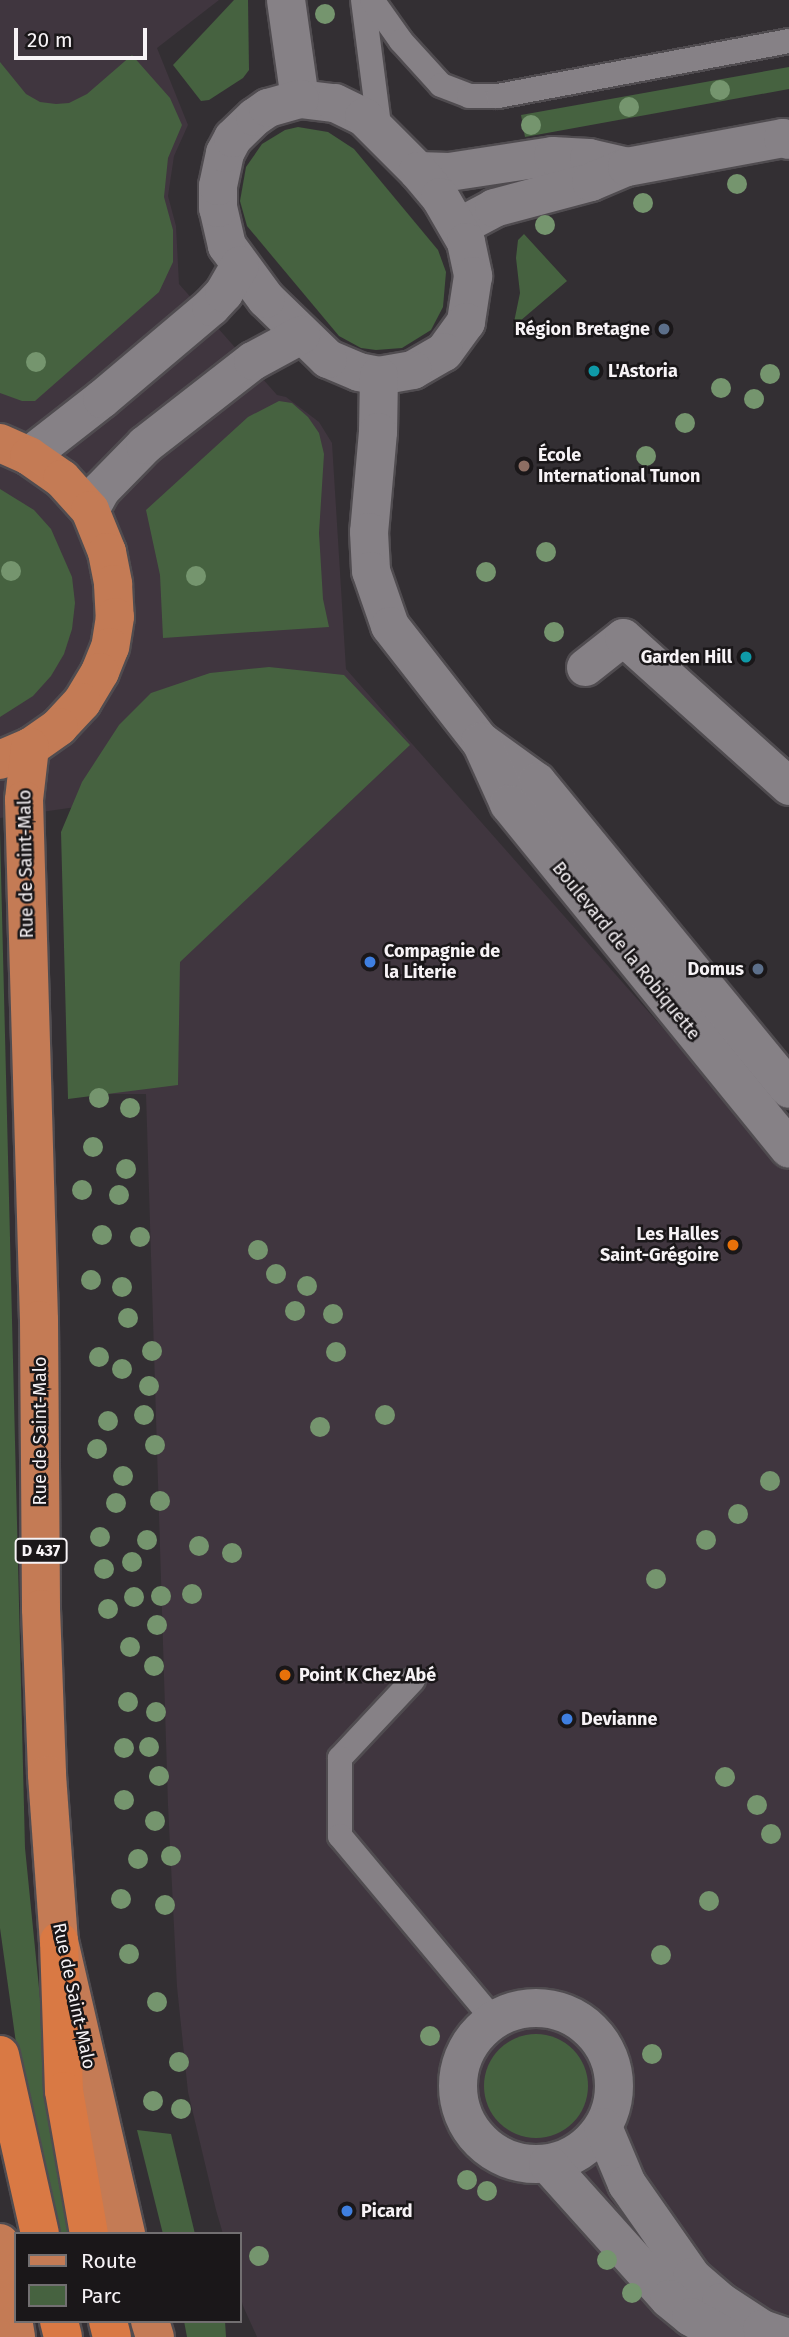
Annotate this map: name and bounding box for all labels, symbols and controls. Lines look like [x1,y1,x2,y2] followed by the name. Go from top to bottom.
[18,14,150,58] scale bar
[27,27,73,53] text: 20 m
[515,318,650,340] place label: Région Bretagne
[656,321,672,337] marker: Région Bretagne
[608,360,678,382] place label: L'Astoria
[586,363,602,379] marker: L'Astoria
[538,445,700,488] place label: École International Tunon
[516,458,532,474] marker: École International Tunon
[641,646,732,668] place label: Garden Hill
[738,649,754,665] marker: Garden Hill
[14,789,38,939] street label: Rue de Saint-Malo
[548,858,704,1044] street label: Boulevard de la Robiquette
[384,941,500,984] place label: Compagnie de la Literie
[362,954,378,970] marker: Compagnie de la Literie
[688,958,744,980] place label: Domus
[750,961,766,977] marker: Domus
[600,1224,719,1266] place label: Les Halles Saint-Grégoire
[725,1237,741,1253] marker: Les Halles Saint-Grégoire
[29,1357,51,1505] street label: Rue de Saint-Malo
[13,1539,69,1564] road number: D 437
[299,1664,436,1686] place label: Point K Chez Abé
[277,1667,293,1683] marker: Point K Chez Abé
[581,1708,657,1730] place label: Devianne
[559,1711,575,1727] marker: Devianne
[48,1921,100,2071] street label: Rue de Saint-Malo
[361,2200,413,2222] place label: Picard
[339,2203,355,2219] marker: Picard
[14,2232,242,2323] legend
[81,2248,137,2274] text: Route
[81,2283,121,2309] text: Parc

